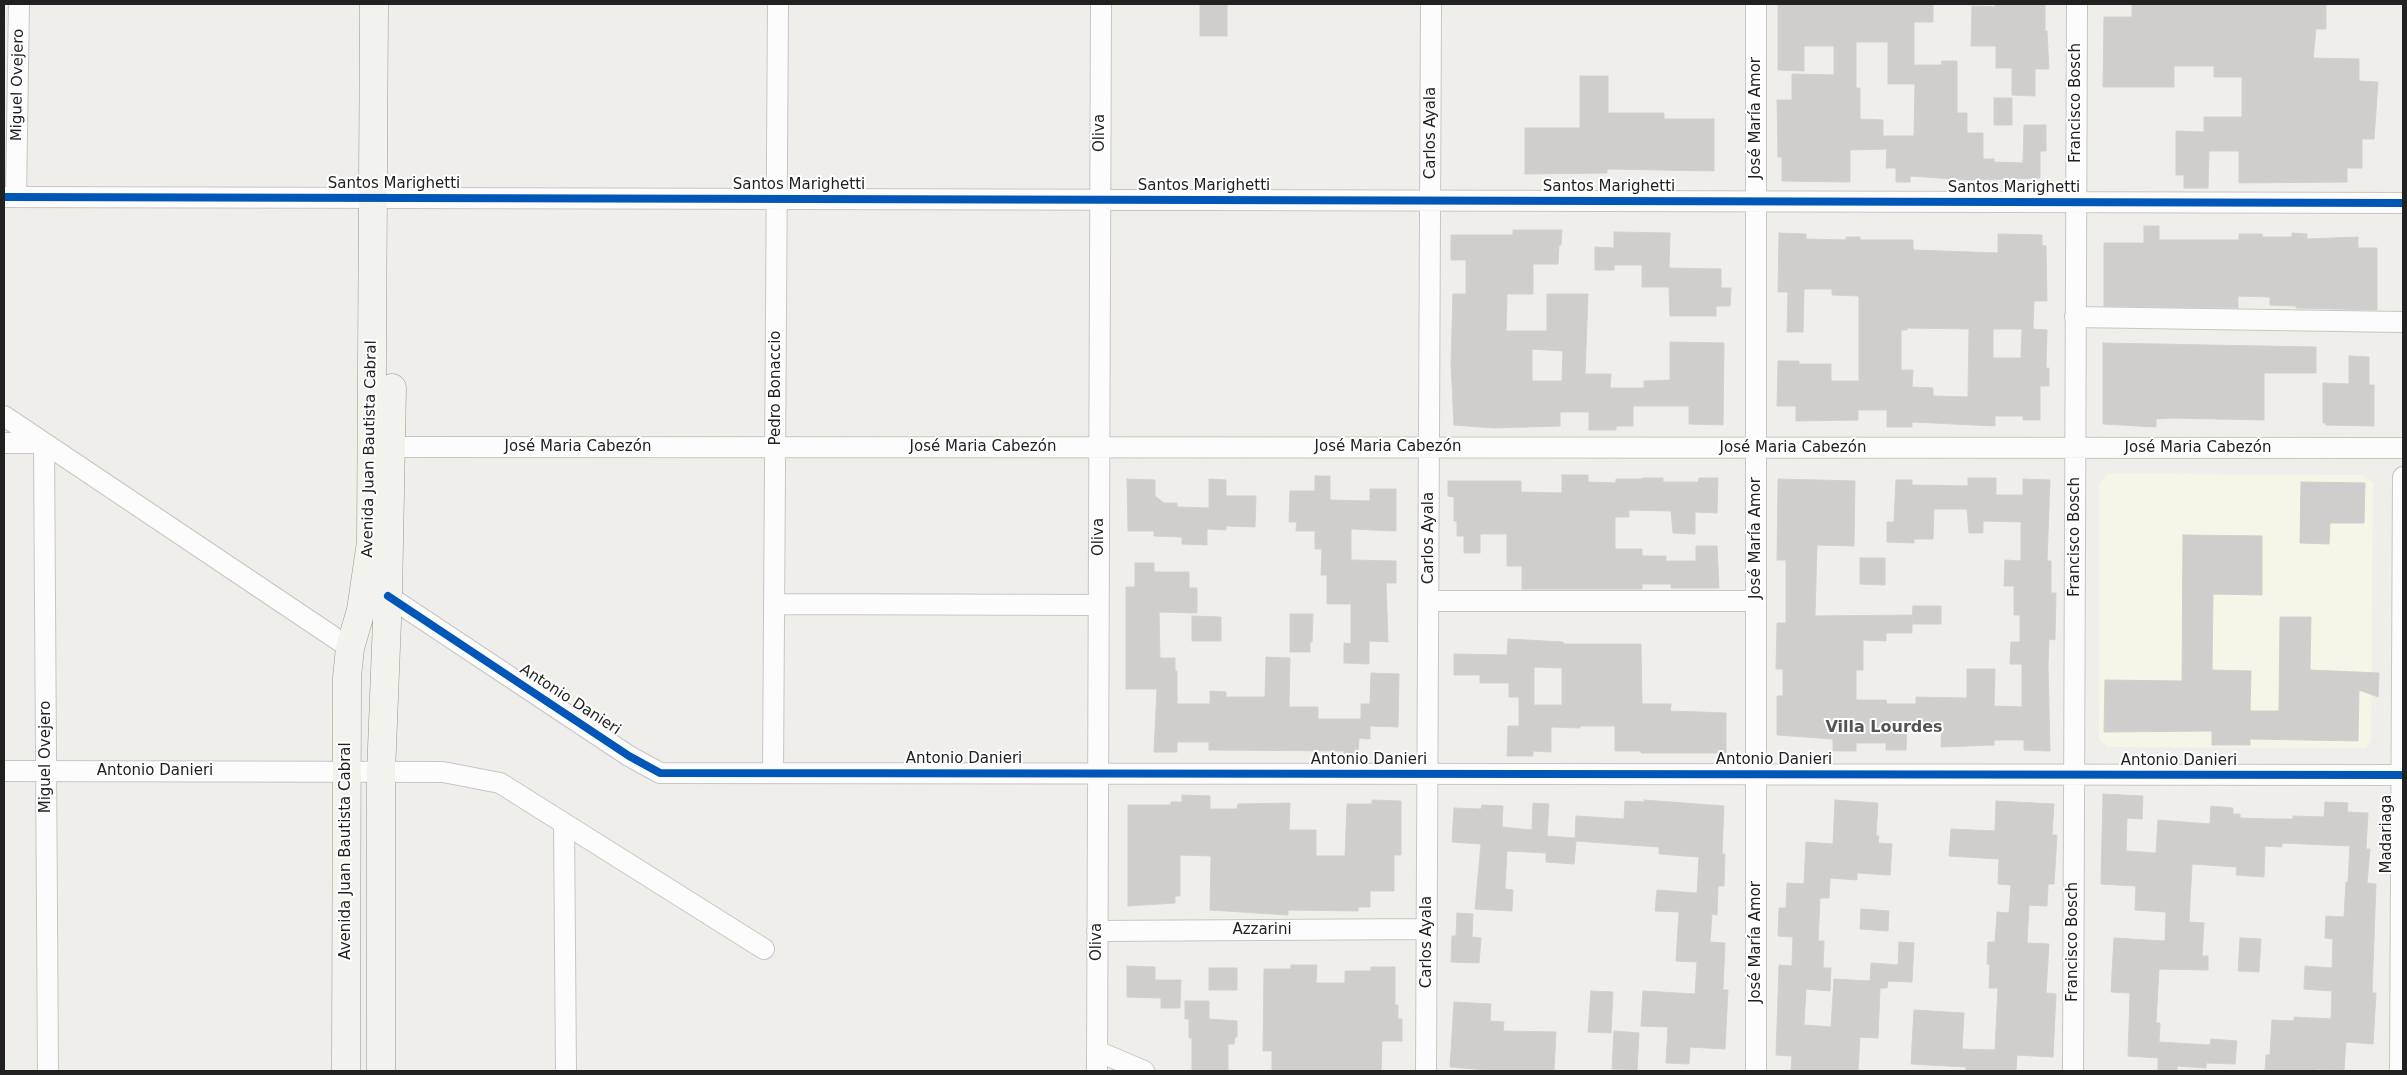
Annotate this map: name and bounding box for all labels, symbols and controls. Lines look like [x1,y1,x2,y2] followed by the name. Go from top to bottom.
[8,29,28,141] street label: Miguel Ovejero
[2067,43,2085,163] street label: Francisco Bosch
[1747,57,1765,179] street label: José María Amor
[1422,87,1440,179] street label: Carlos Ayala
[1091,114,1109,152] street label: Oliva
[328,175,460,193] street label: Santos Marighetti
[733,176,865,194] street label: Santos Marighetti
[1138,177,1270,195] street label: Santos Marighetti
[1543,178,1675,196] street label: Santos Marighetti
[1948,179,2080,197] street label: Santos Marighetti
[767,330,785,446] street label: Pedro Bonaccio
[359,340,381,558] street label: Avenida Juan Bautista Cabral
[505,438,651,456] street label: José Maria Cabezón
[910,438,1056,456] street label: José Maria Cabezón
[1315,438,1461,456] street label: José Maria Cabezón
[1720,439,1866,457] street label: José Maria Cabezón
[2125,439,2271,457] street label: José Maria Cabezón
[1747,477,1765,599] street label: José María Amor
[2066,477,2084,597] street label: Francisco Bosch
[1420,492,1438,584] street label: Carlos Ayala
[1090,518,1108,556] street label: Oliva
[516,661,624,739] street label: Antonio Danieri
[37,701,55,813] street label: Miguel Ovejero
[1825,718,1943,738] district label: Villa Lourdes
[337,742,355,960] street label: Avenida Juan Bautista Cabral
[906,750,1022,768] street label: Antonio Danieri
[1311,751,1427,769] street label: Antonio Danieri
[1716,751,1832,769] street label: Antonio Danieri
[2121,752,2237,770] street label: Antonio Danieri
[97,762,213,780] street label: Antonio Danieri
[2378,794,2396,874] street label: Madariaga
[1747,881,1765,1003] street label: José María Amor
[2064,882,2082,1002] street label: Francisco Bosch
[1418,896,1436,988] street label: Carlos Ayala
[1232,921,1292,939] street label: Azzarini
[1088,923,1106,961] street label: Oliva

